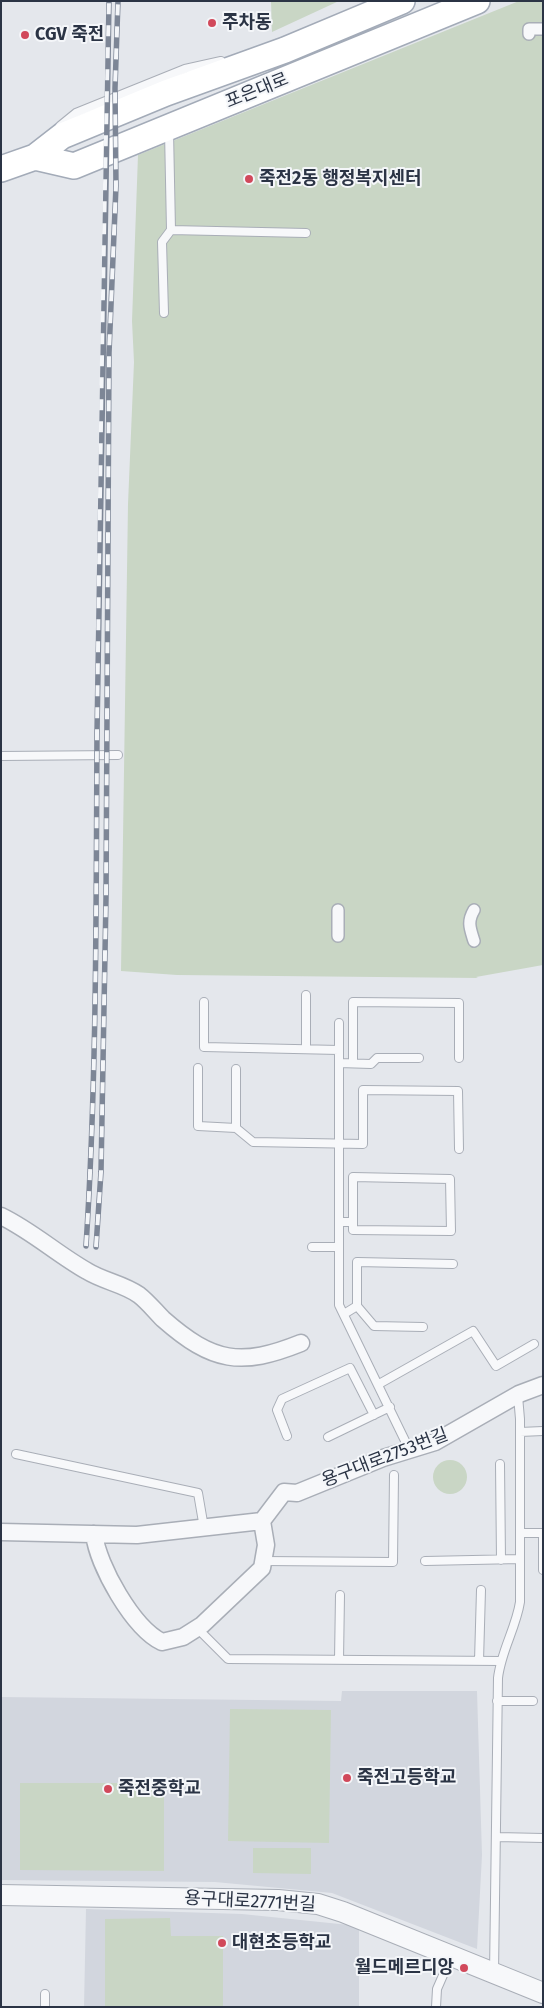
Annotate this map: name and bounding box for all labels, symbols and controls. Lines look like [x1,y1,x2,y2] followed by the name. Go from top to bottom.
[222,12,272,34] place label: 주차동
[206,17,218,29] marker: 주차동
[35,24,104,46] place label: CGV 죽전
[19,29,31,41] marker: CGV 죽전
[222,69,292,113] street label: 포은대로
[259,168,422,190] place label: 죽전2동 행정복지센터
[243,173,255,185] marker: 죽전2동 행정복지센터
[319,1424,451,1492] street label: 용구대로2753번길
[357,1767,456,1789] place label: 죽전고등학교
[341,1772,353,1784] marker: 죽전고등학교
[118,1778,201,1800] place label: 죽전중학교
[102,1783,114,1795] marker: 죽전중학교
[184,1888,316,1916] street label: 용구대로2771번길
[232,1932,331,1954] place label: 대현초등학교
[216,1937,228,1949] marker: 대현초등학교
[355,1957,454,1979] place label: 월드메르디앙
[458,1962,470,1974] marker: 월드메르디앙

